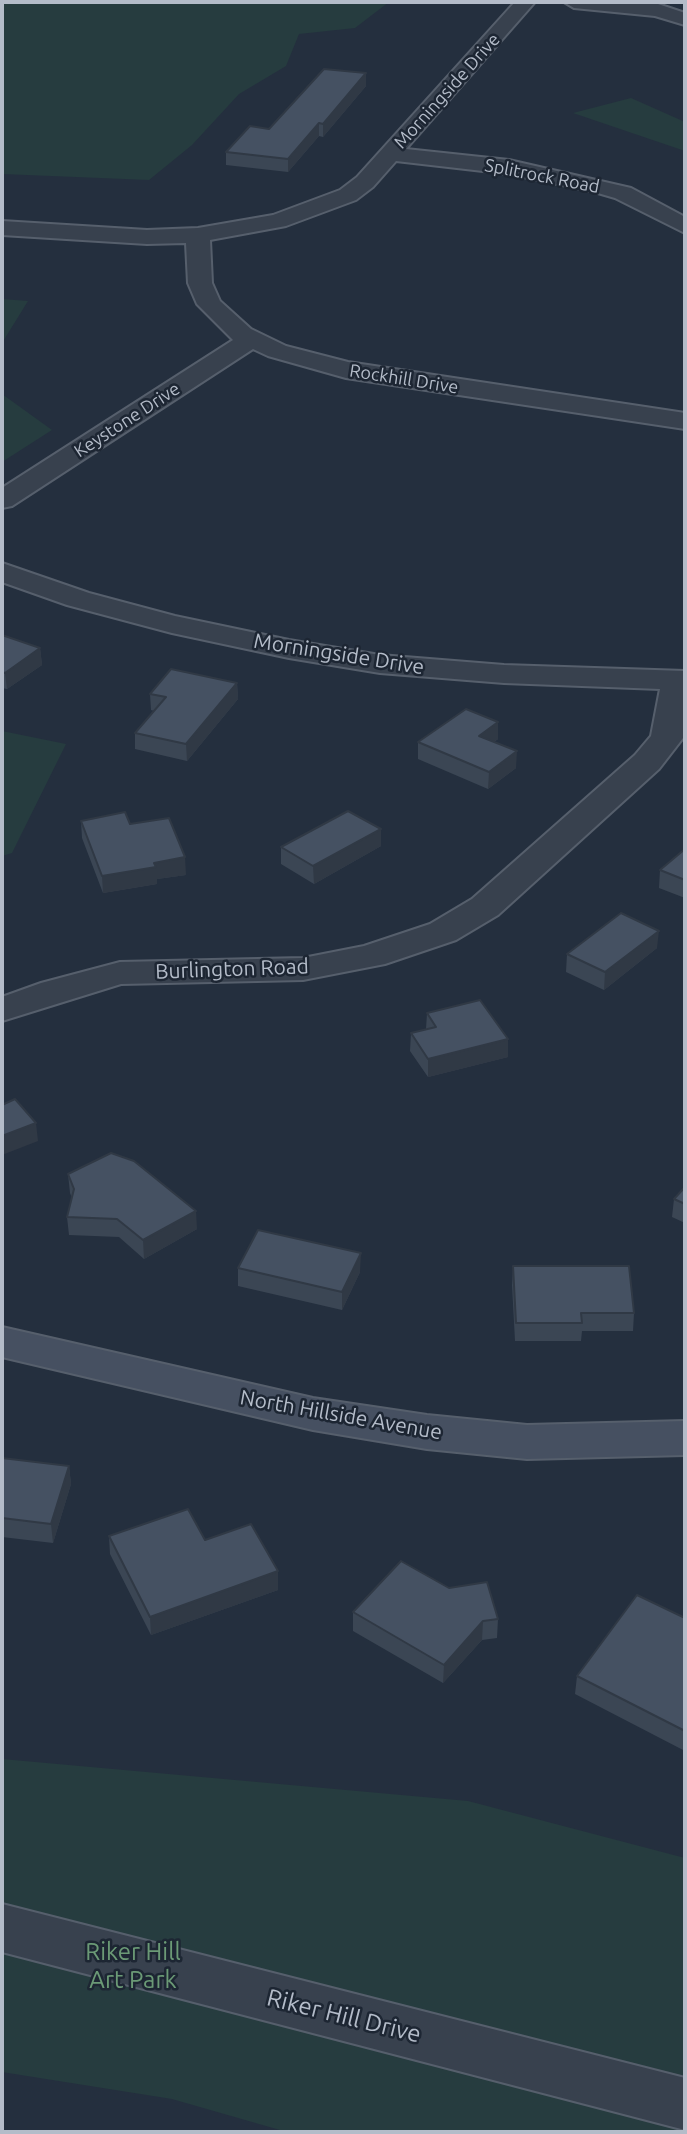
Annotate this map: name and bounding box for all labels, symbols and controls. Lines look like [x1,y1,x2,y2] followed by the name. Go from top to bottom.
[390,29,504,153] street label: Morningside Drive
[483,154,601,198] street label: Splitrock Road
[348,360,460,398] street label: Rockhill Drive
[70,378,184,462] street label: Keystone Drive
[252,628,426,680] street label: Morningside Drive
[155,954,309,984] street label: Burlington Road
[238,1385,444,1445] street label: North Hillside Avenue
[85,1938,181,1994] park label: Riker Hill Art Park
[264,1983,424,2049] street label: Riker Hill Drive

